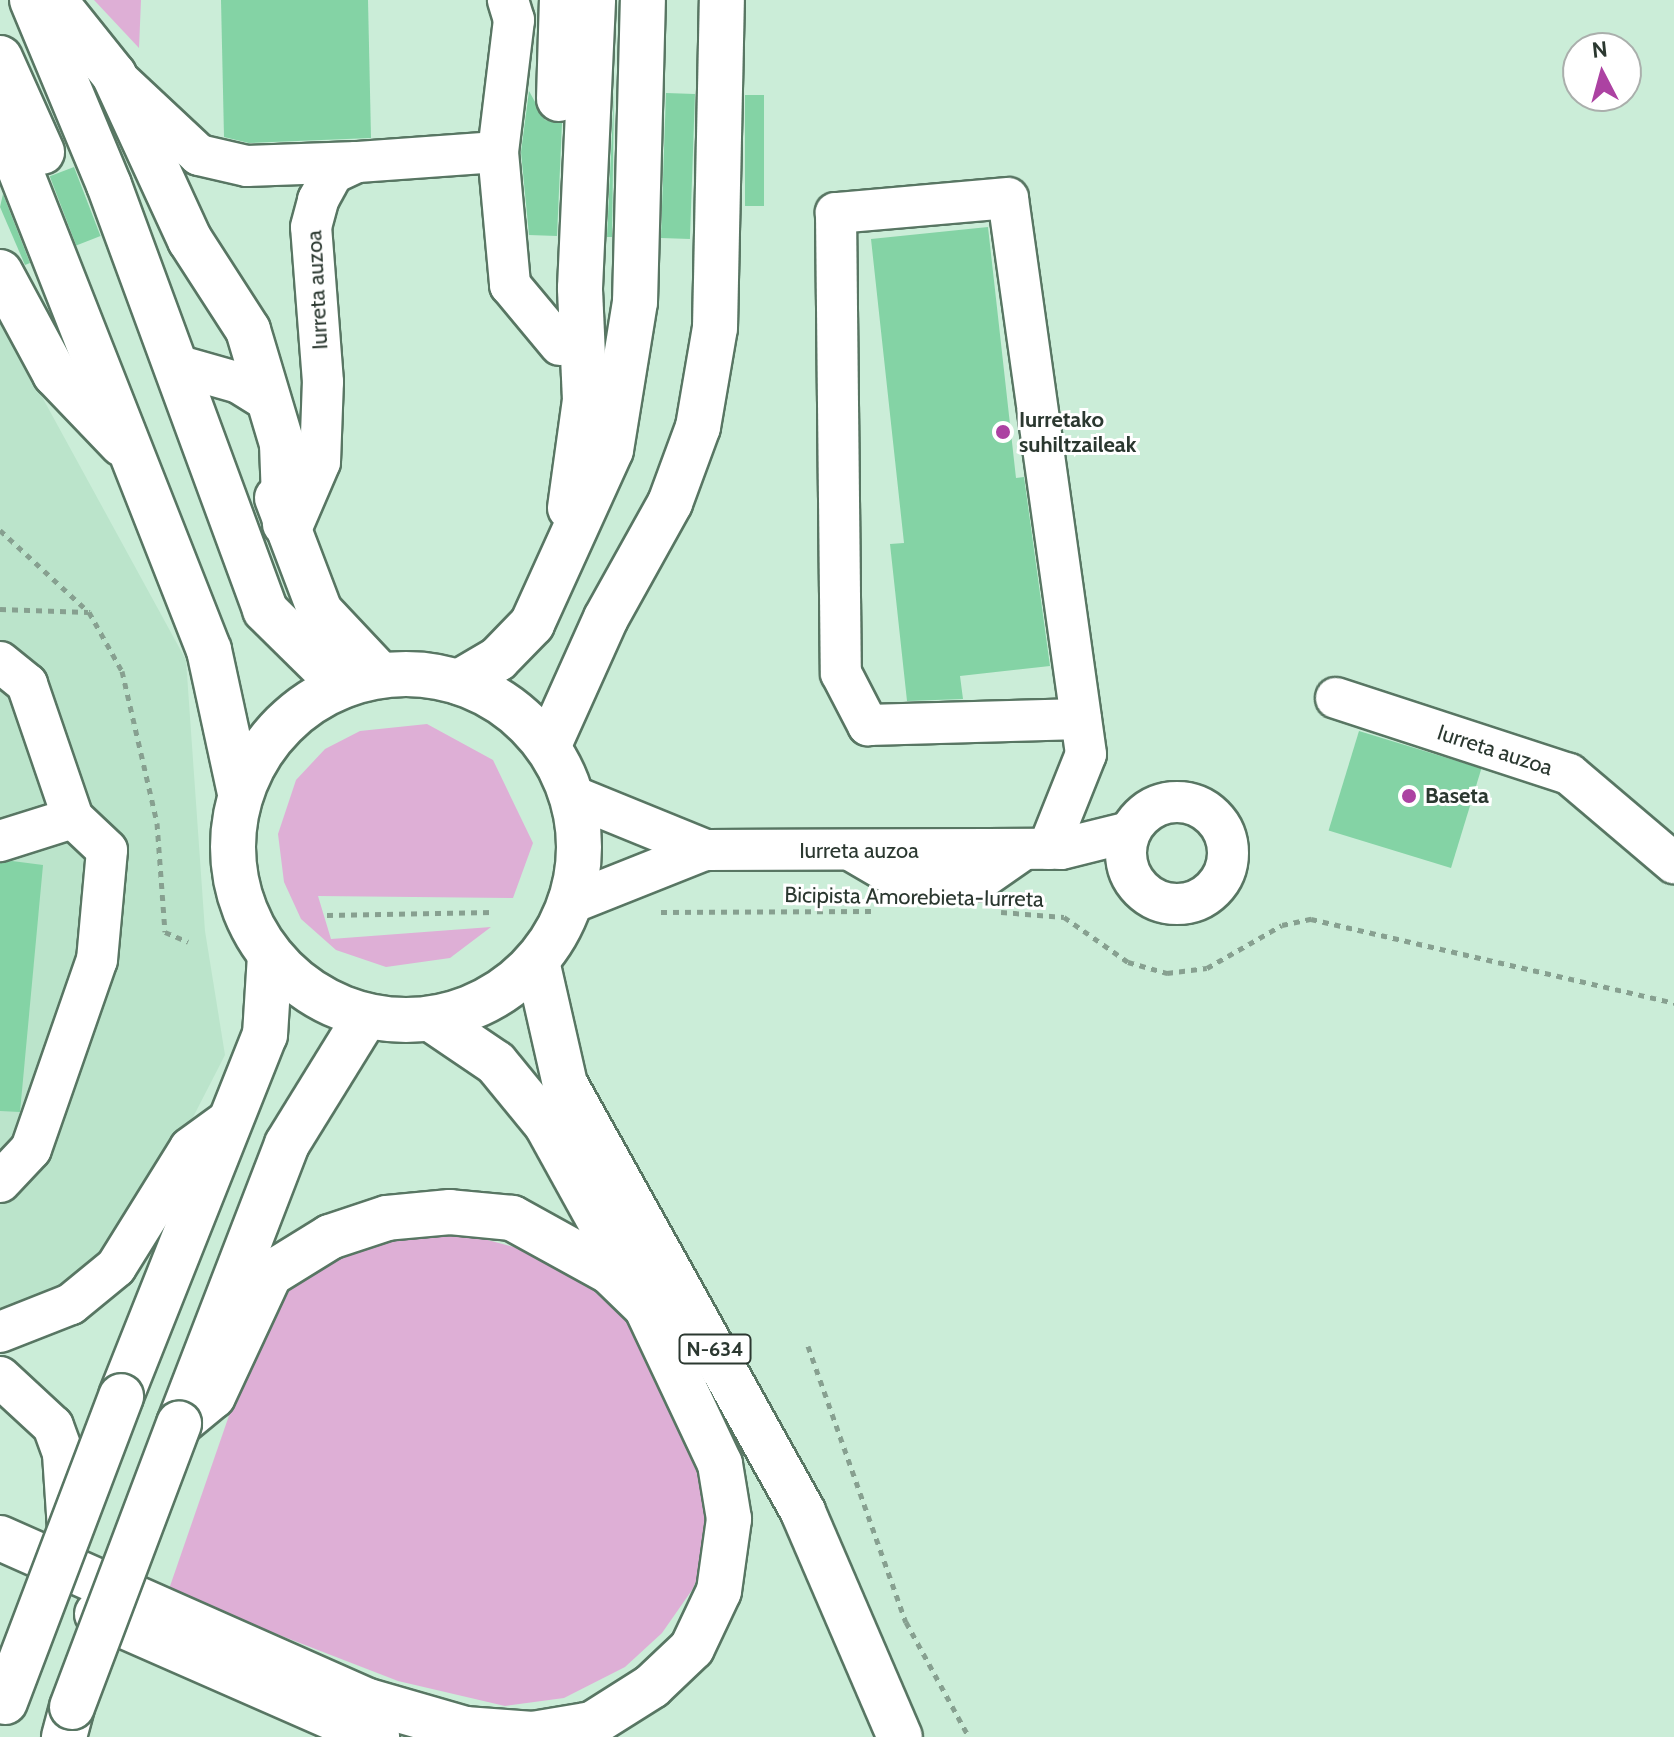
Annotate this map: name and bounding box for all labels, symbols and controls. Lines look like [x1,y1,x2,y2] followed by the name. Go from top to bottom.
[1562,32,1642,112] north arrow
[1590,35,1609,64] text: N
[301,230,333,350] street label: Iurreta auzoa
[1019,406,1136,458] place label: Iurretako suhiltzaileak
[994,423,1012,441] marker: Iurretako suhiltzaileak
[1434,719,1556,781] street label: Iurreta auzoa
[1425,783,1489,809] place label: Baseta
[1400,787,1418,805] marker: Baseta
[799,838,919,864] street label: Iurreta auzoa
[784,882,1044,912] street label: Bicipista Amorebieta-Iurreta
[677,1333,753,1365] road number: N-634

